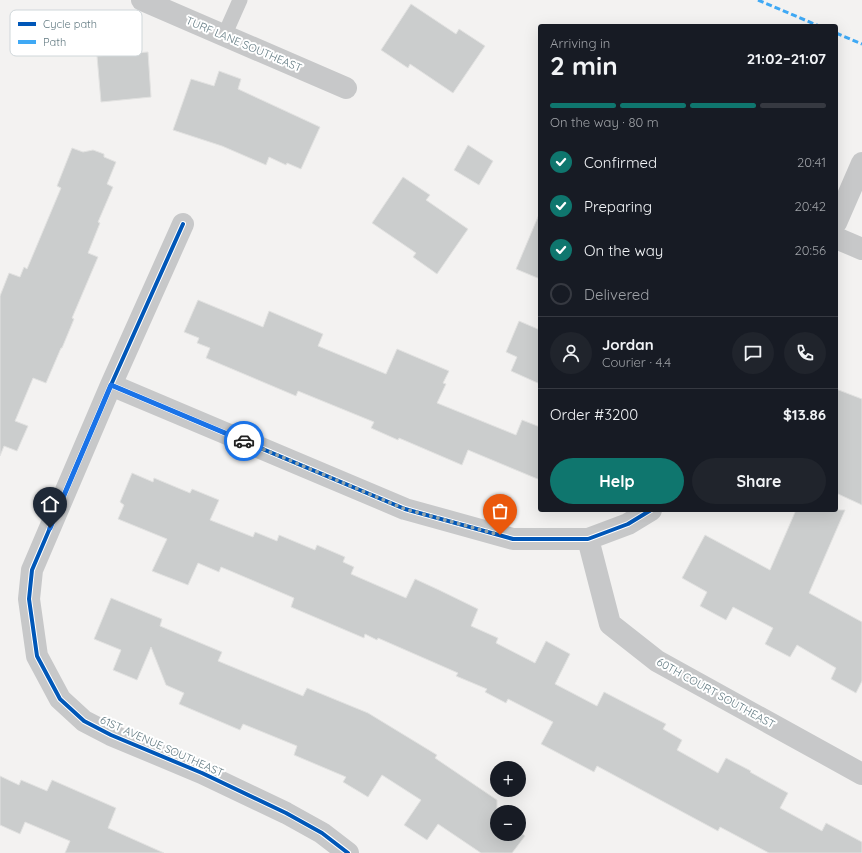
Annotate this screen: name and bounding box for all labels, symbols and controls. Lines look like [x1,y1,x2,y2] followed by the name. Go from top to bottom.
[10,10,142,56] legend
[184,13,304,75] street label: TURF LANE SOUTHEAST
[43,17,97,31] text: Cycle path
[43,35,66,49] text: Path
[550,35,610,51] text: Arriving in
[550,49,618,82] text: 2 min
[747,49,826,68] text: 21:02–21:07
[550,114,659,130] text: On the way · 80 m
[550,151,572,173] icon: check
[584,153,657,172] text: Confirmed
[797,154,826,170] text: 20:41
[550,195,572,217] icon: check
[584,197,652,216] text: Preparing
[795,198,826,214] text: 20:42
[550,239,572,261] icon: check
[584,241,663,260] text: On the way
[795,242,826,258] text: 20:56
[584,285,649,304] text: Delivered
[550,332,592,374] button: person
[732,332,774,374] button: chat
[784,332,826,374] button: phone
[602,335,654,354] text: Jordan
[602,354,671,370] text: Courier · 4.4
[550,405,638,424] text: Order #3200
[783,405,826,424] text: $13.86
[224,421,264,461] courier
[233,430,255,452] icon: car
[550,458,684,504] button: Help
[692,458,826,504] button: Share
[33,487,67,528] pin
[39,493,61,515] icon: home
[483,494,517,535] pin
[489,500,511,522] icon: bag
[654,655,778,732] street label: 60TH COURT SOUTHEAST
[98,712,226,780] street label: 61ST AVENUE SOUTHEAST
[490,761,526,841] map controls
[490,761,526,797] button: +
[490,805,526,841] button: −

